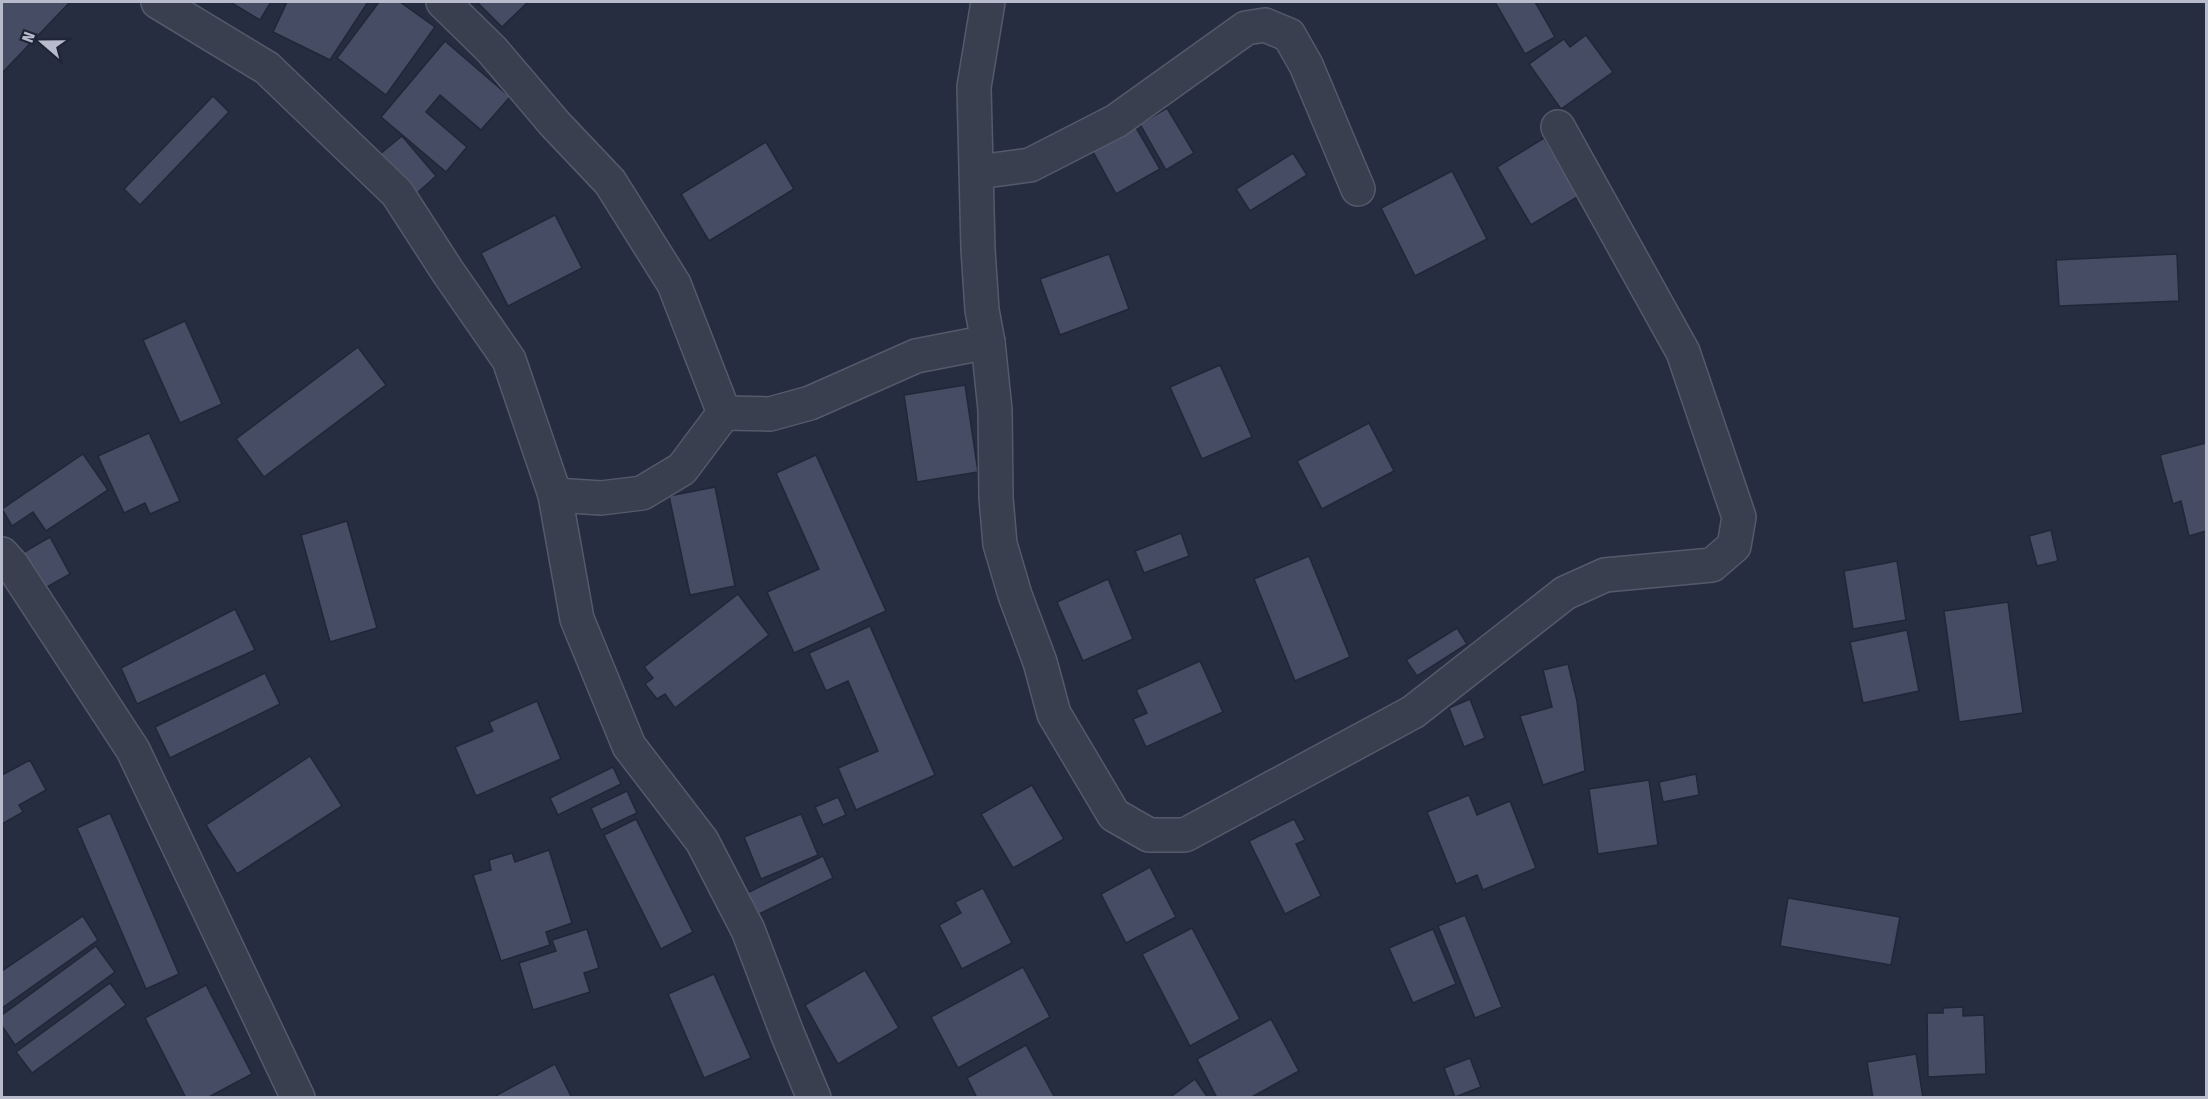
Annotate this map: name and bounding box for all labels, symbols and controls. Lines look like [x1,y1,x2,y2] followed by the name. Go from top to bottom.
[12,12,72,72] north arrow
[18,29,39,45] text: N

